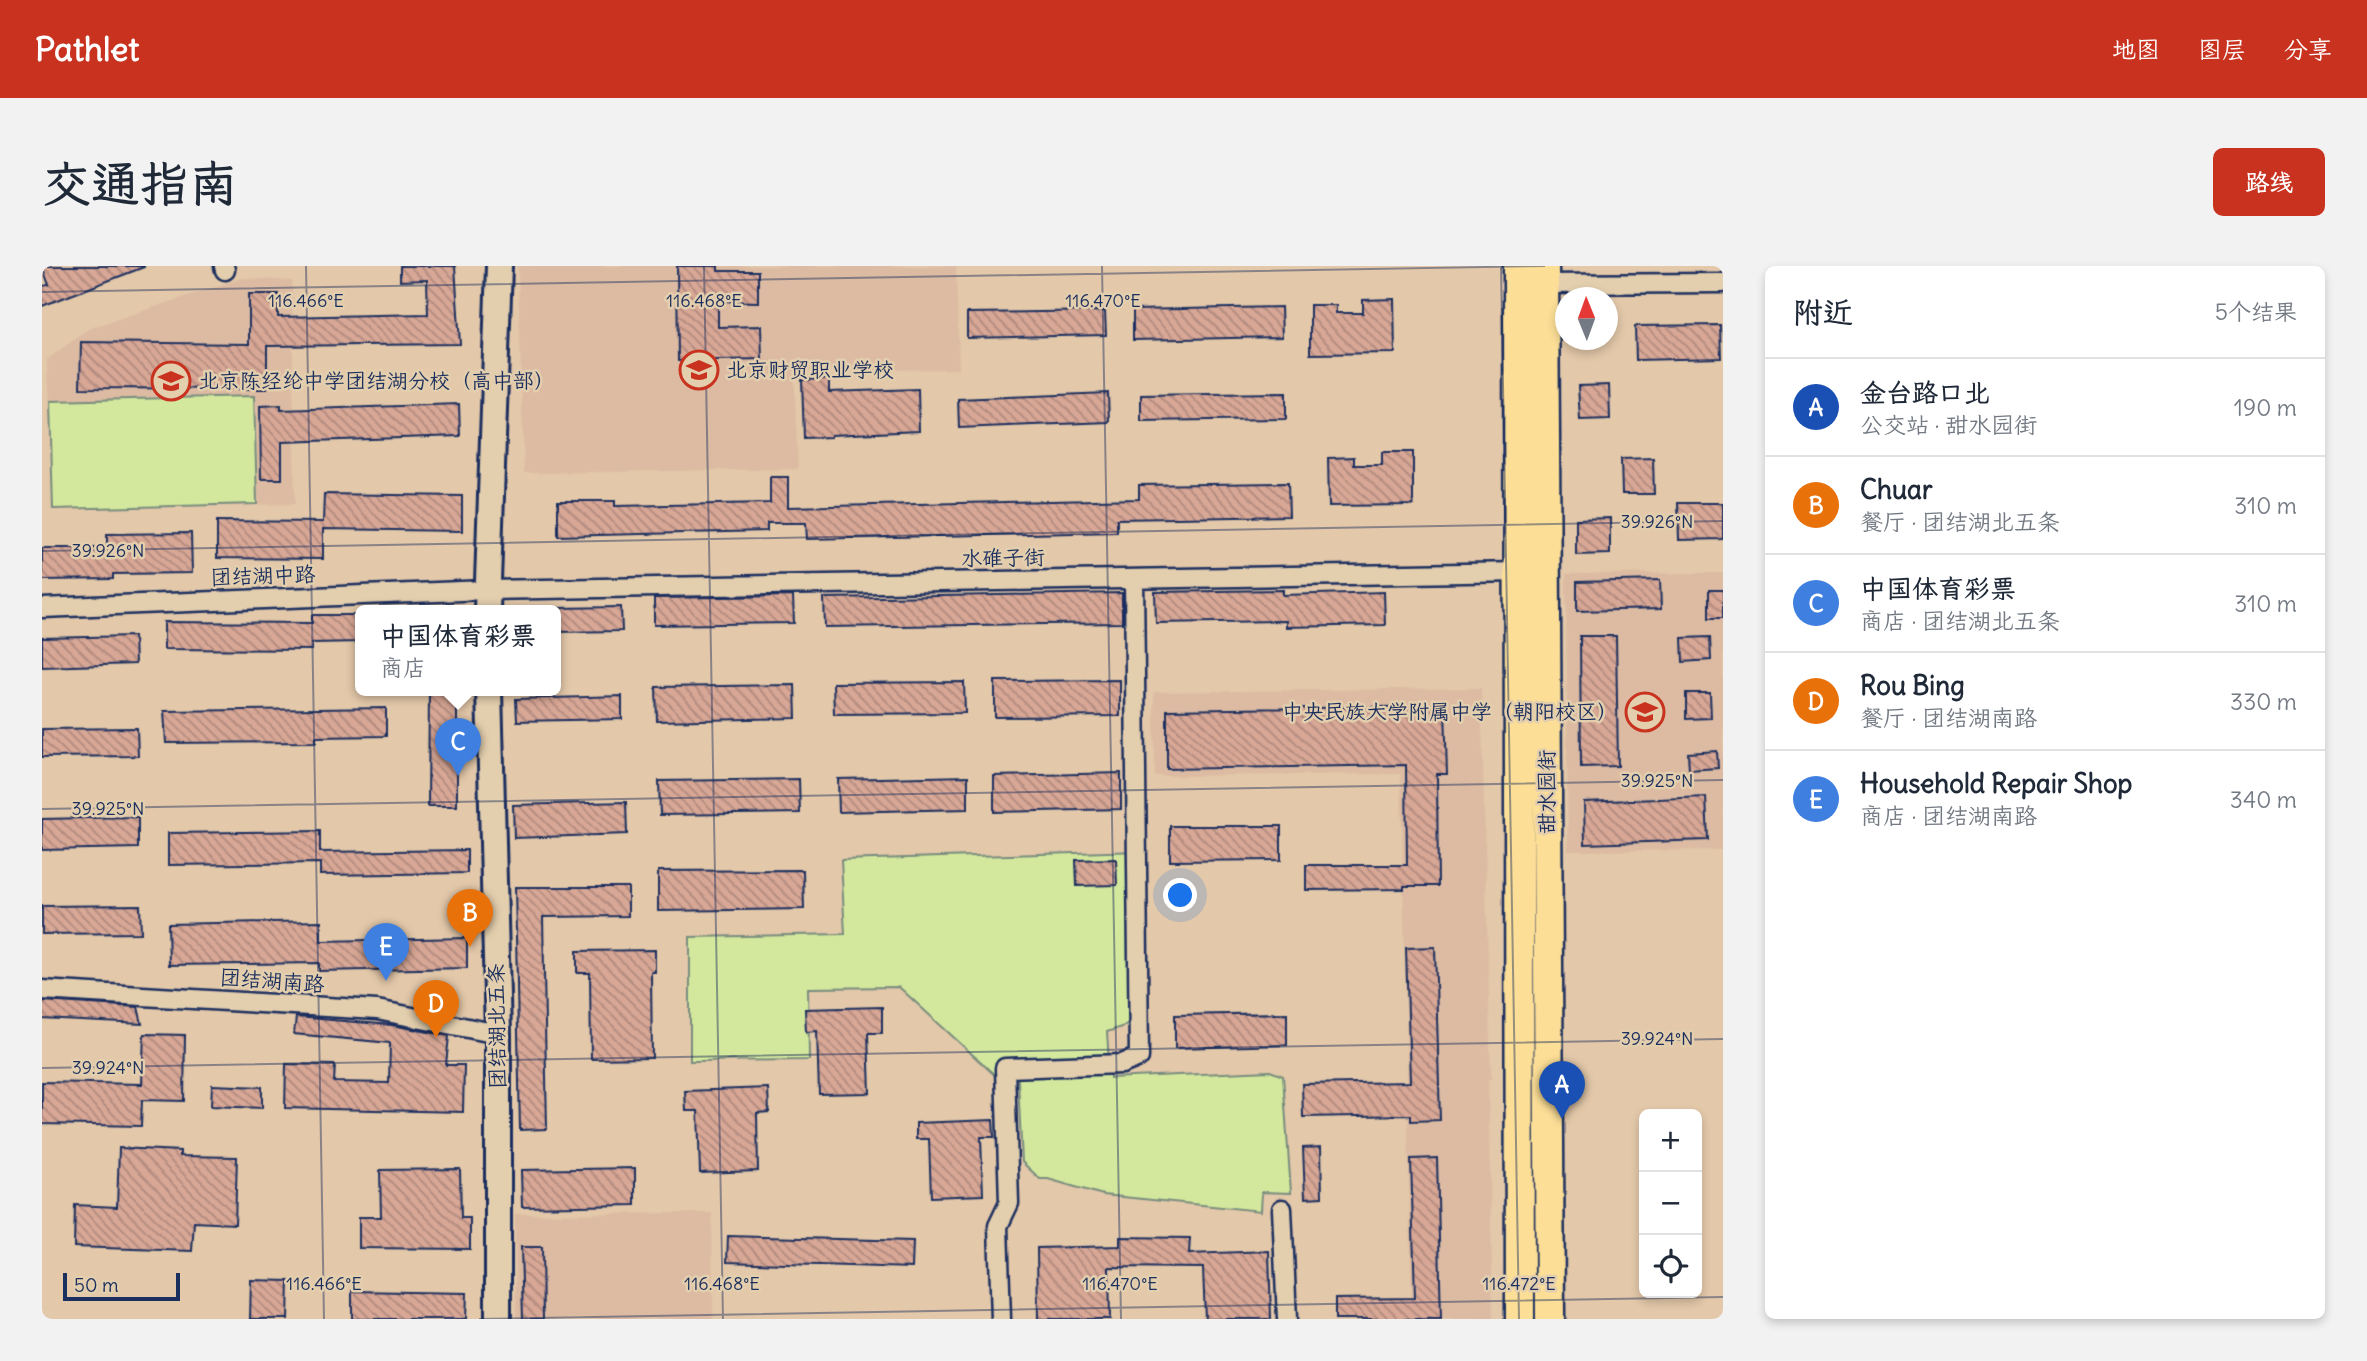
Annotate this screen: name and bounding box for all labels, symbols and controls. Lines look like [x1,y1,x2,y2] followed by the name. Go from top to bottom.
[35,28,139,70] text: Pathlet
[2112,34,2160,64] text: 地图
[2198,34,2246,64] text: 图层
[2284,34,2332,64] text: 分享
[2213,148,2325,216] button: 路线
[42,153,238,214] text: 交通指南
[1555,287,1618,350] north arrow
[268,289,344,312] text: 116.466°E
[666,289,742,312] text: 116.468°E
[1065,289,1141,312] text: 116.470°E
[1793,293,1853,331] text: 附近
[2215,297,2297,326] text: 5个结果
[678,349,720,391] school or university icon: 北京财贸职业学校
[726,356,894,383] place label: 北京财贸职业学校
[150,360,192,402] school or university icon: 北京陈经纶中学团结湖分校（高中部）
[198,367,555,394] place label: 北京陈经纶中学团结湖分校（高中部）
[1860,376,1990,409] text: 金台路口北
[1809,393,1823,422] text: A
[2234,393,2297,422] text: 190 m
[1860,410,2037,439] text: 公交站 · 甜水园街
[1860,473,1933,506] text: Chuar
[1808,491,1824,520] text: B
[2234,491,2297,520] text: 310 m
[1860,507,2060,536] text: 餐厅 · 团结湖北五条
[1621,510,1693,533] text: 39.926°N
[72,539,144,562] text: 39.926°N
[961,543,1045,572] street label: 水碓子街
[210,560,316,591] street label: 团结湖中路
[1860,572,2016,605] text: 中国体育彩票
[1808,589,1824,618] text: C
[2234,589,2297,618] text: 310 m
[355,605,561,696] popup
[1860,606,2060,635] text: 商店 · 团结湖北五条
[380,619,536,652] text: 中国体育彩票
[380,653,426,682] text: 商店
[1860,669,1965,702] text: Rou Bing
[1808,687,1824,716] text: D
[2230,687,2297,716] text: 330 m
[1624,691,1666,733] school or university icon: 中央民族大学附属中学（朝阳校区）
[1282,698,1618,725] place label: 中央民族大学附属中学（朝阳校区）
[1860,703,2037,732] text: 餐厅 · 团结湖南路
[435,718,481,776] pin: C
[1533,750,1560,834] street label: 甜水园街
[1860,767,2132,800] text: Household Repair Shop
[1621,769,1693,792] text: 39.925°N
[1809,785,1823,814] text: E
[2230,785,2297,814] text: 340 m
[72,797,144,820] text: 39.925°N
[1860,801,2037,830] text: 商店 · 团结湖南路
[1163,878,1197,912] your location
[447,889,493,947] pin: B
[363,923,409,981] pin: E
[219,963,325,998] street label: 团结湖南路
[482,963,511,1089] street label: 团结湖北五条
[413,980,459,1038] pin: D
[1621,1027,1693,1050] text: 39.924°N
[72,1056,144,1079] text: 39.924°N
[1539,1061,1585,1119] pin: A
[1639,1109,1702,1298] map controls
[1639,1109,1702,1172] button: +
[1639,1172,1702,1235] button: −
[1639,1235,1702,1298] button: locate
[63,1270,180,1302] scale bar
[286,1272,362,1295] text: 116.466°E
[684,1272,760,1295] text: 116.468°E
[1082,1272,1158,1295] text: 116.470°E
[1482,1272,1556,1295] text: 116.472°E
[74,1273,119,1297] text: 50 m

